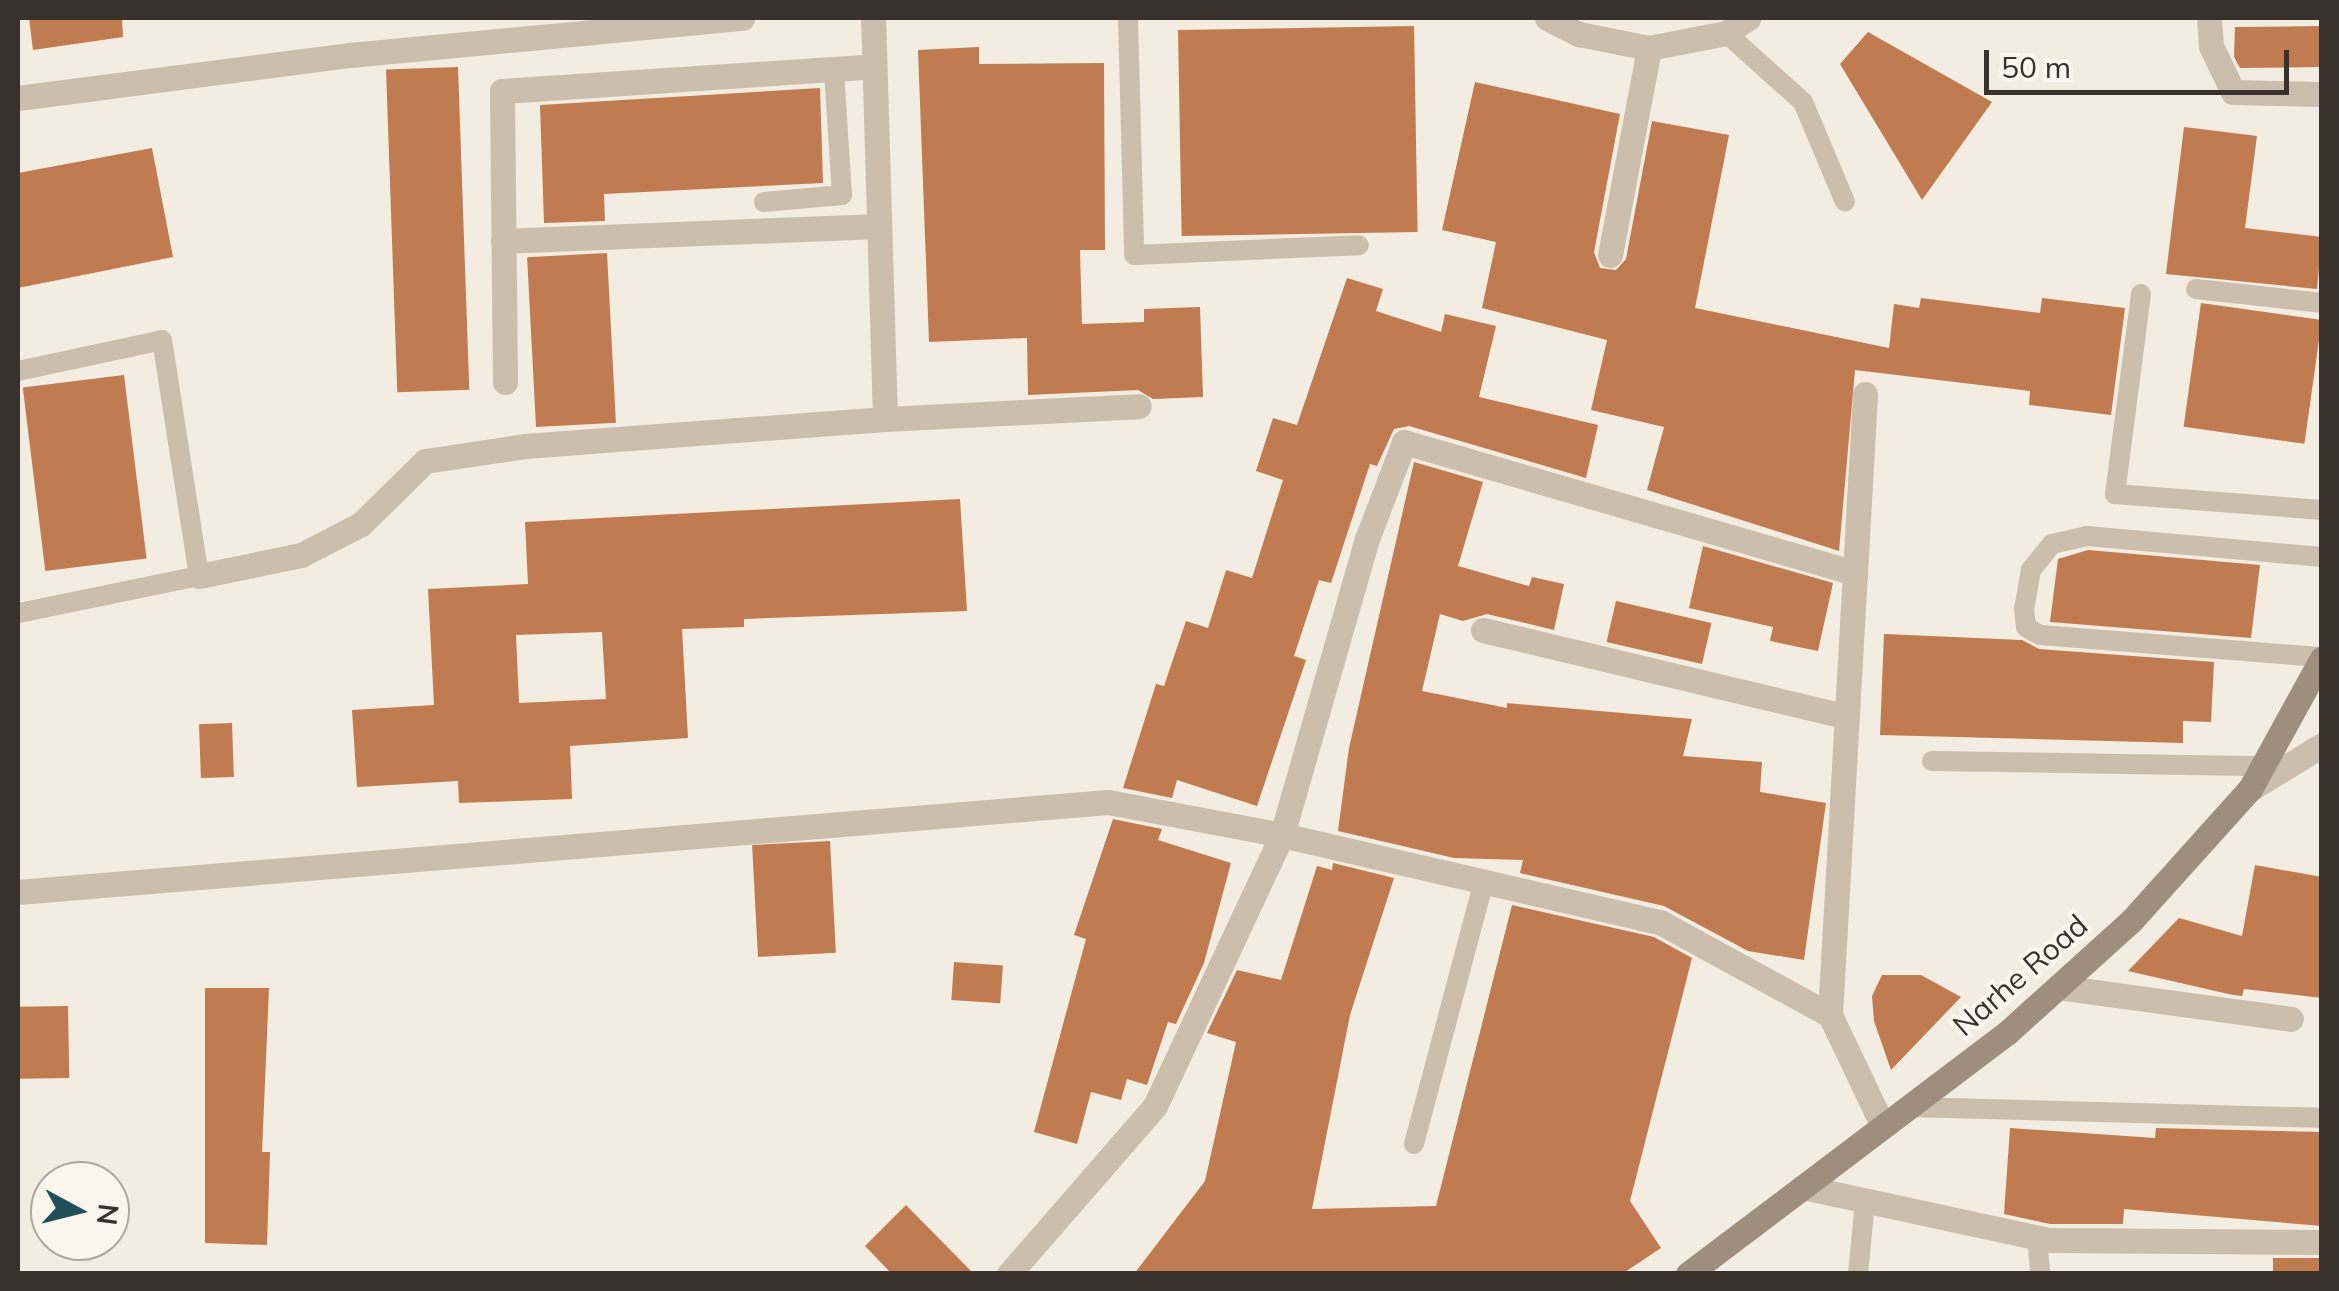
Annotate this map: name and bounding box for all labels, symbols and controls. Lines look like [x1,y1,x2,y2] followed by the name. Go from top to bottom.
[1989,30,2294,92] scale bar
[2001,48,2071,86] text: 50 m
[1945,907,2095,1043] street label: Narhe Road
[30,1161,130,1261] north arrow
[90,1202,127,1227] text: N

